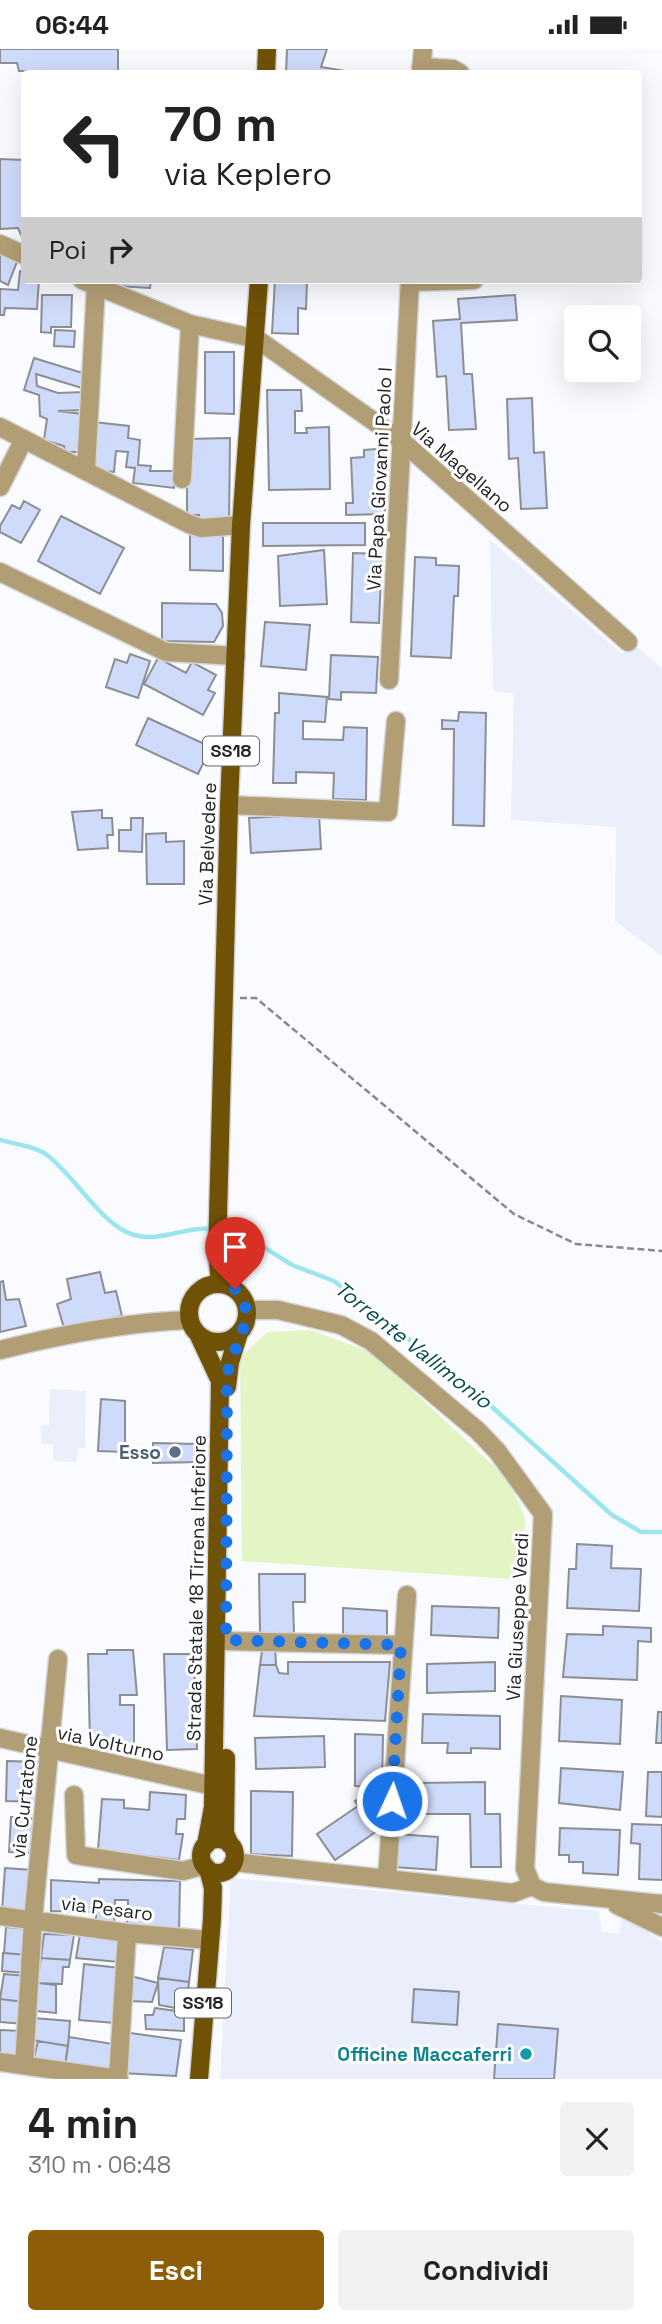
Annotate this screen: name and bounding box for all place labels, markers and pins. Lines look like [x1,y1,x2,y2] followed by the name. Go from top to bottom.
[205,1217,265,1289] pin
[119,1440,161,1465] place label: Esso
[167,1444,183,1460] marker: Esso
[337,2042,512,2067] place label: Officine Maccaferri
[518,2046,534,2062] marker: Officine Maccaferri

